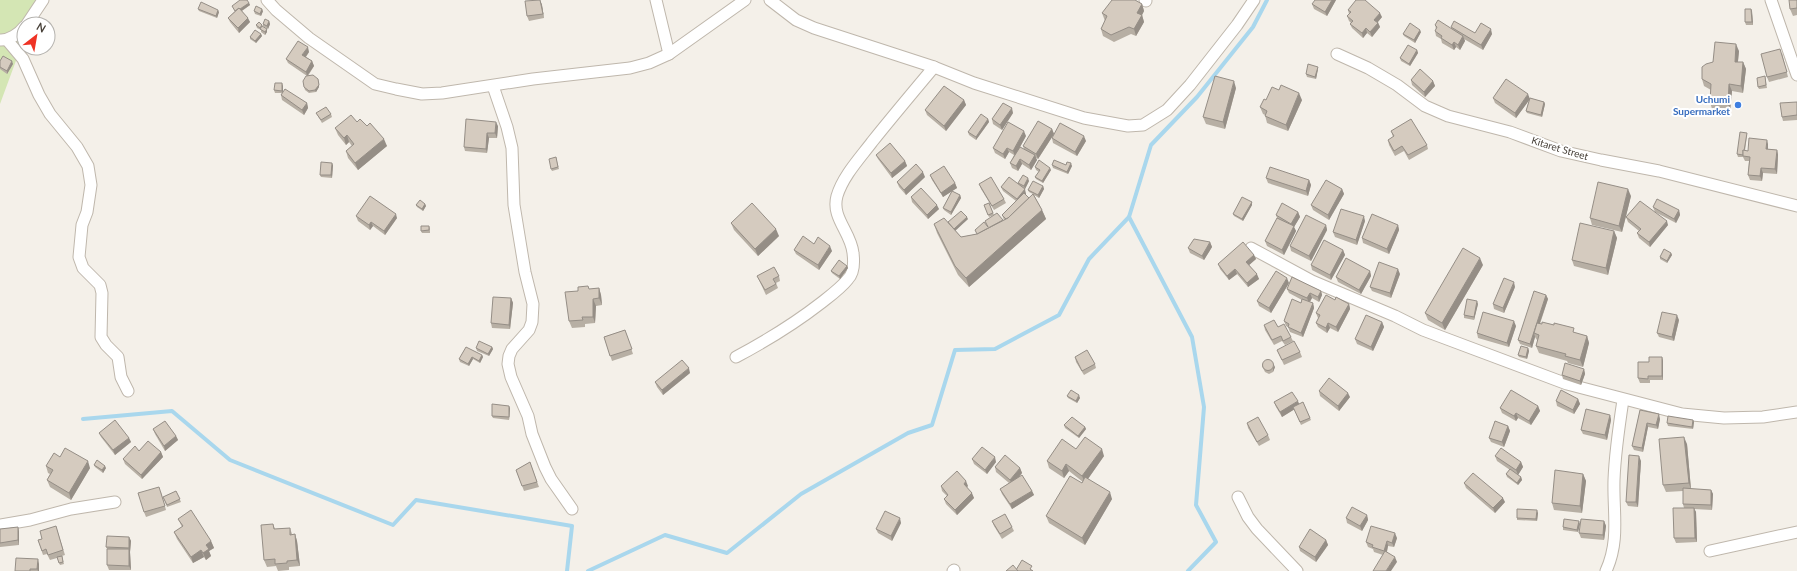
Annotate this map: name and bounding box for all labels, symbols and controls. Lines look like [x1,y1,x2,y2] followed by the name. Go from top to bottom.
[16,16,56,56] north arrow
[34,19,48,35] text: N
[1673,93,1730,117] place label: Uchumi Supermarket
[1733,100,1743,110] marker: Uchumi Supermarket
[1530,134,1590,162] street label: Kitaret Street

